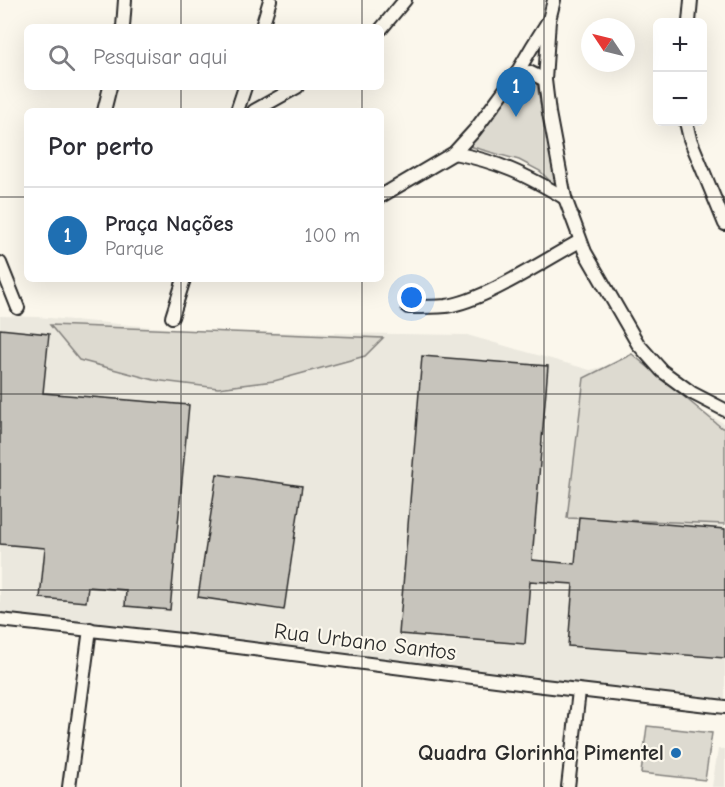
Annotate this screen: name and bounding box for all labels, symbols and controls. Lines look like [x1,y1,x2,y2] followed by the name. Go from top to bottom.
[581,18,635,72] north arrow
[653,18,707,126] map controls
[653,18,707,72] button: +
[24,24,384,90] search box
[45,41,78,74] icon: search
[93,44,228,70] text: Pesquisar aqui
[496,68,536,117] pin: 1
[653,72,707,126] button: −
[48,132,154,162] text: Por perto
[105,211,233,237] text: Praça Nações
[64,224,71,247] text: 1
[305,224,360,247] text: 100 m
[105,237,164,260] text: Parque
[397,283,426,312] your location
[272,618,458,666] street label: Rua Urbano Santos
[418,740,664,766] place label: Quadra Glorinha Pimentel
[669,746,683,760] marker: Quadra Glorinha Pimentel

